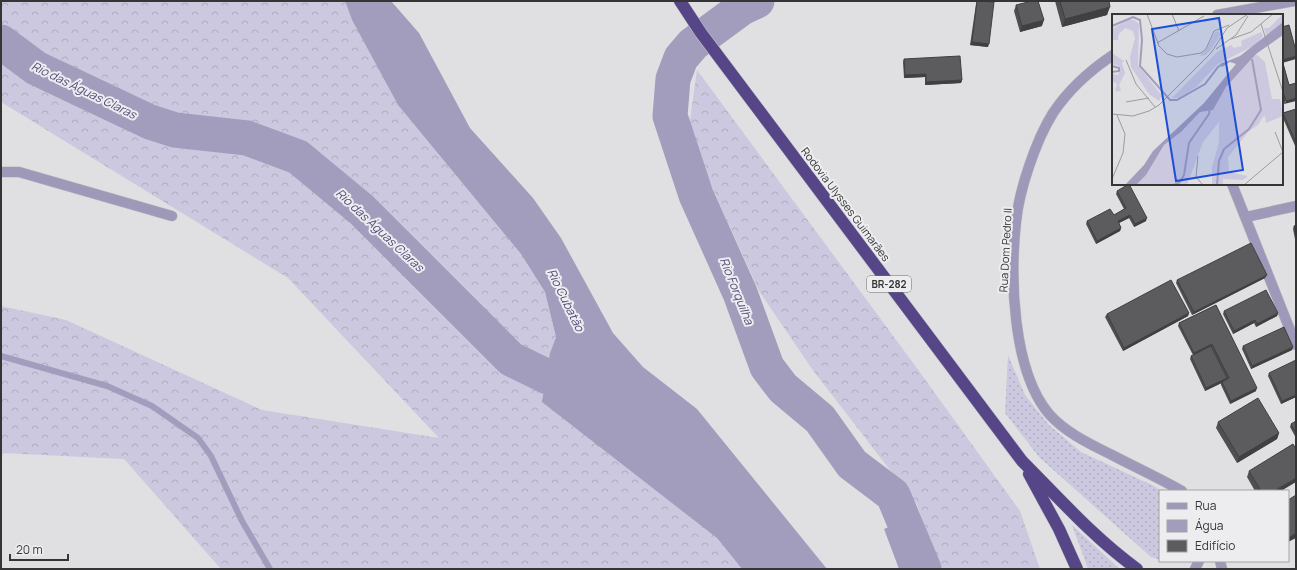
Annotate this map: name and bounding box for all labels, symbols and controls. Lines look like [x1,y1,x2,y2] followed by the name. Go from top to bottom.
[1112,14,1283,185] inset map
[29,57,141,124] water label: Rio das Águas Claras
[798,144,894,264] street label: Rodovia Ulysses Guimarães
[332,185,429,276] water label: Rio das Águas Claras
[995,207,1015,293] street label: Rua Dom Pedro II
[716,255,759,328] water label: Rio Forquilha
[543,266,589,335] water label: Rio Cubatão
[867,276,911,292] road number: BR-282
[1159,490,1289,562] legend
[1195,497,1216,514] text: Rua
[1195,517,1224,534] text: Água
[10,536,68,562] scale bar
[1195,537,1235,554] text: Edifício
[16,541,43,558] text: 20 m

